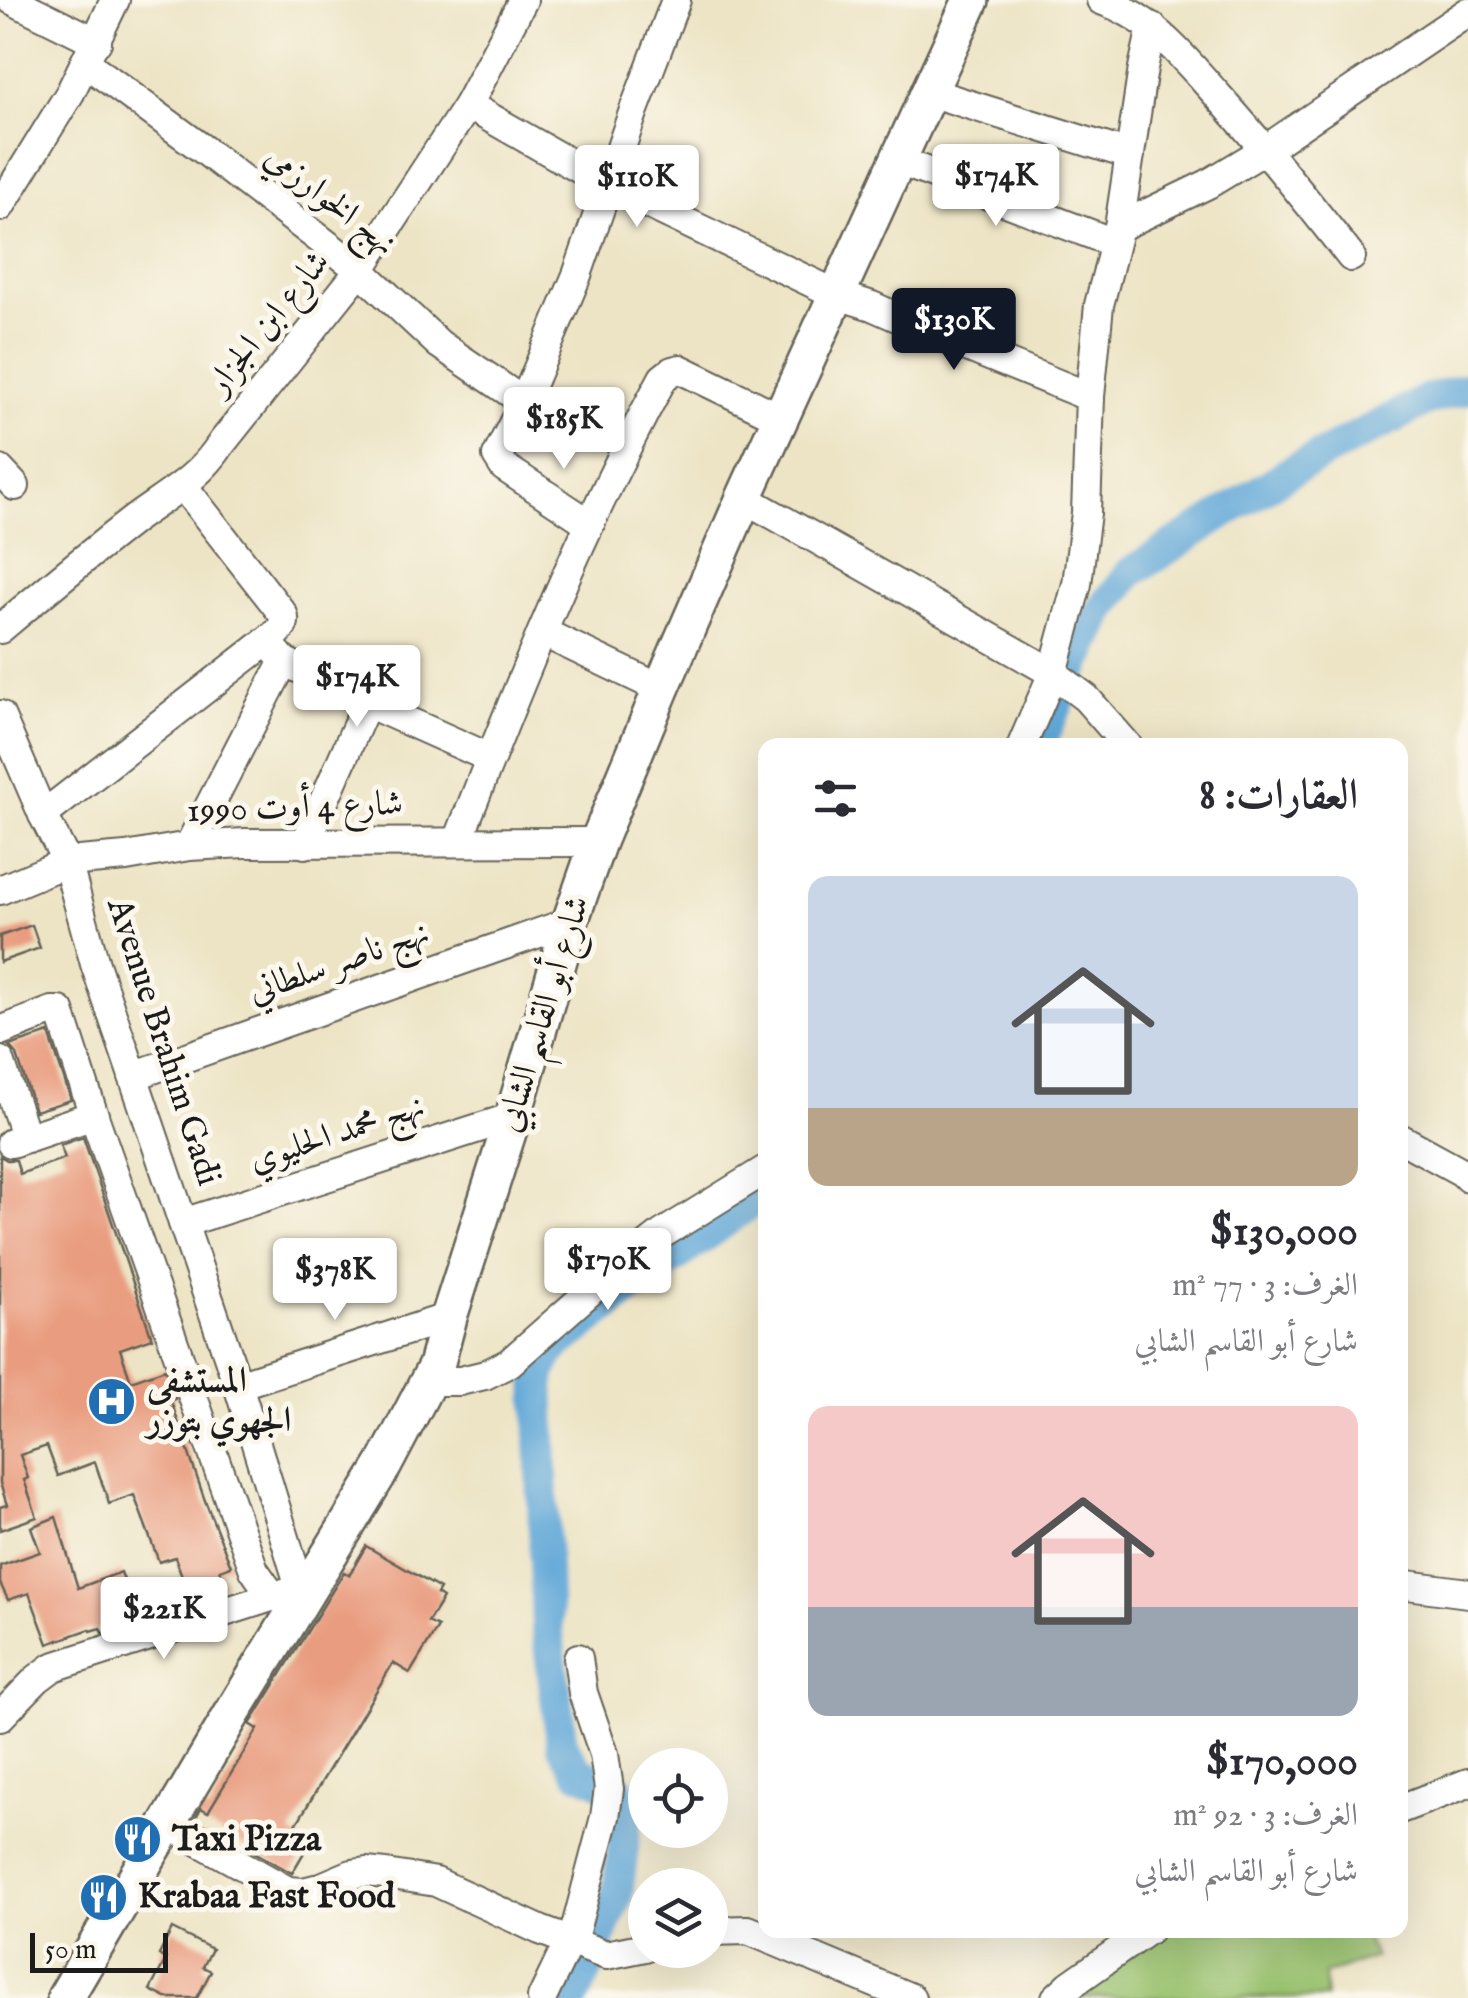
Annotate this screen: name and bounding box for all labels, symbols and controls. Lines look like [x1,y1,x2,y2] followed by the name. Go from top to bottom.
[251,135,405,271] street label: نهج الخوارزمي
[926,144,1066,229] pin: $174K
[567,145,707,230] pin: $110K
[954,156,1038,197] text: $174K
[597,157,677,198] text: $110K
[195,242,344,409] street label: شارع ابن الجزار
[884,288,1024,373] pin: $130K
[914,300,994,341] text: $130K
[494,387,634,472] pin: $185K
[526,399,602,440] text: $185K
[287,645,427,730] pin: $174K
[315,657,399,698] text: $174K
[1199,770,1358,823] text: العقارات: 8
[808,771,863,826] icon: filters
[186,778,404,838] street label: شارع 4 أوت 1990
[483,889,611,1140] street label: شارع أبو القاسم الشابي
[95,892,231,1191] street label: Avenue Brahim Gadi
[242,911,437,1021] street label: نهج ناصر سلطاني
[993,941,1173,1121] icon: home
[243,1084,432,1189] street label: نهج محمد الحليوي
[1210,1206,1358,1259] text: $130,000
[538,1228,678,1313] pin: $170K
[265,1238,405,1323] pin: $378K
[566,1240,650,1281] text: $170K
[295,1250,375,1291] text: $378K
[1172,1266,1358,1307] text: الغرف: 3 · 77 m²
[1134,1322,1358,1363] text: شارع أبو القاسم الشابي
[143,1359,291,1448] place label: المستشفى الجهوي بتوزر
[86,1375,138,1427] hospital icon: المستشفى الجهوي بتوزر
[993,1471,1173,1651] icon: home
[94,1577,234,1662] pin: $221K
[123,1589,205,1630] text: $221K
[1206,1736,1358,1789] text: $170,000
[628,1748,728,1968] map controls
[628,1748,728,1848] button: locate
[1173,1796,1358,1837] text: الغرف: 3 · 92 m²
[111,1814,163,1866] restaurant icon: Taxi Pizza
[171,1818,322,1863] place label: Taxi Pizza
[1134,1852,1358,1893] text: شارع أبو القاسم الشابي
[628,1868,728,1968] button: layers
[77,1871,129,1923] restaurant icon: Krabaa Fast Food
[138,1875,396,1920] place label: Krabaa Fast Food
[30,1928,168,1972] scale bar
[45,1933,97,1968] text: 50 m

